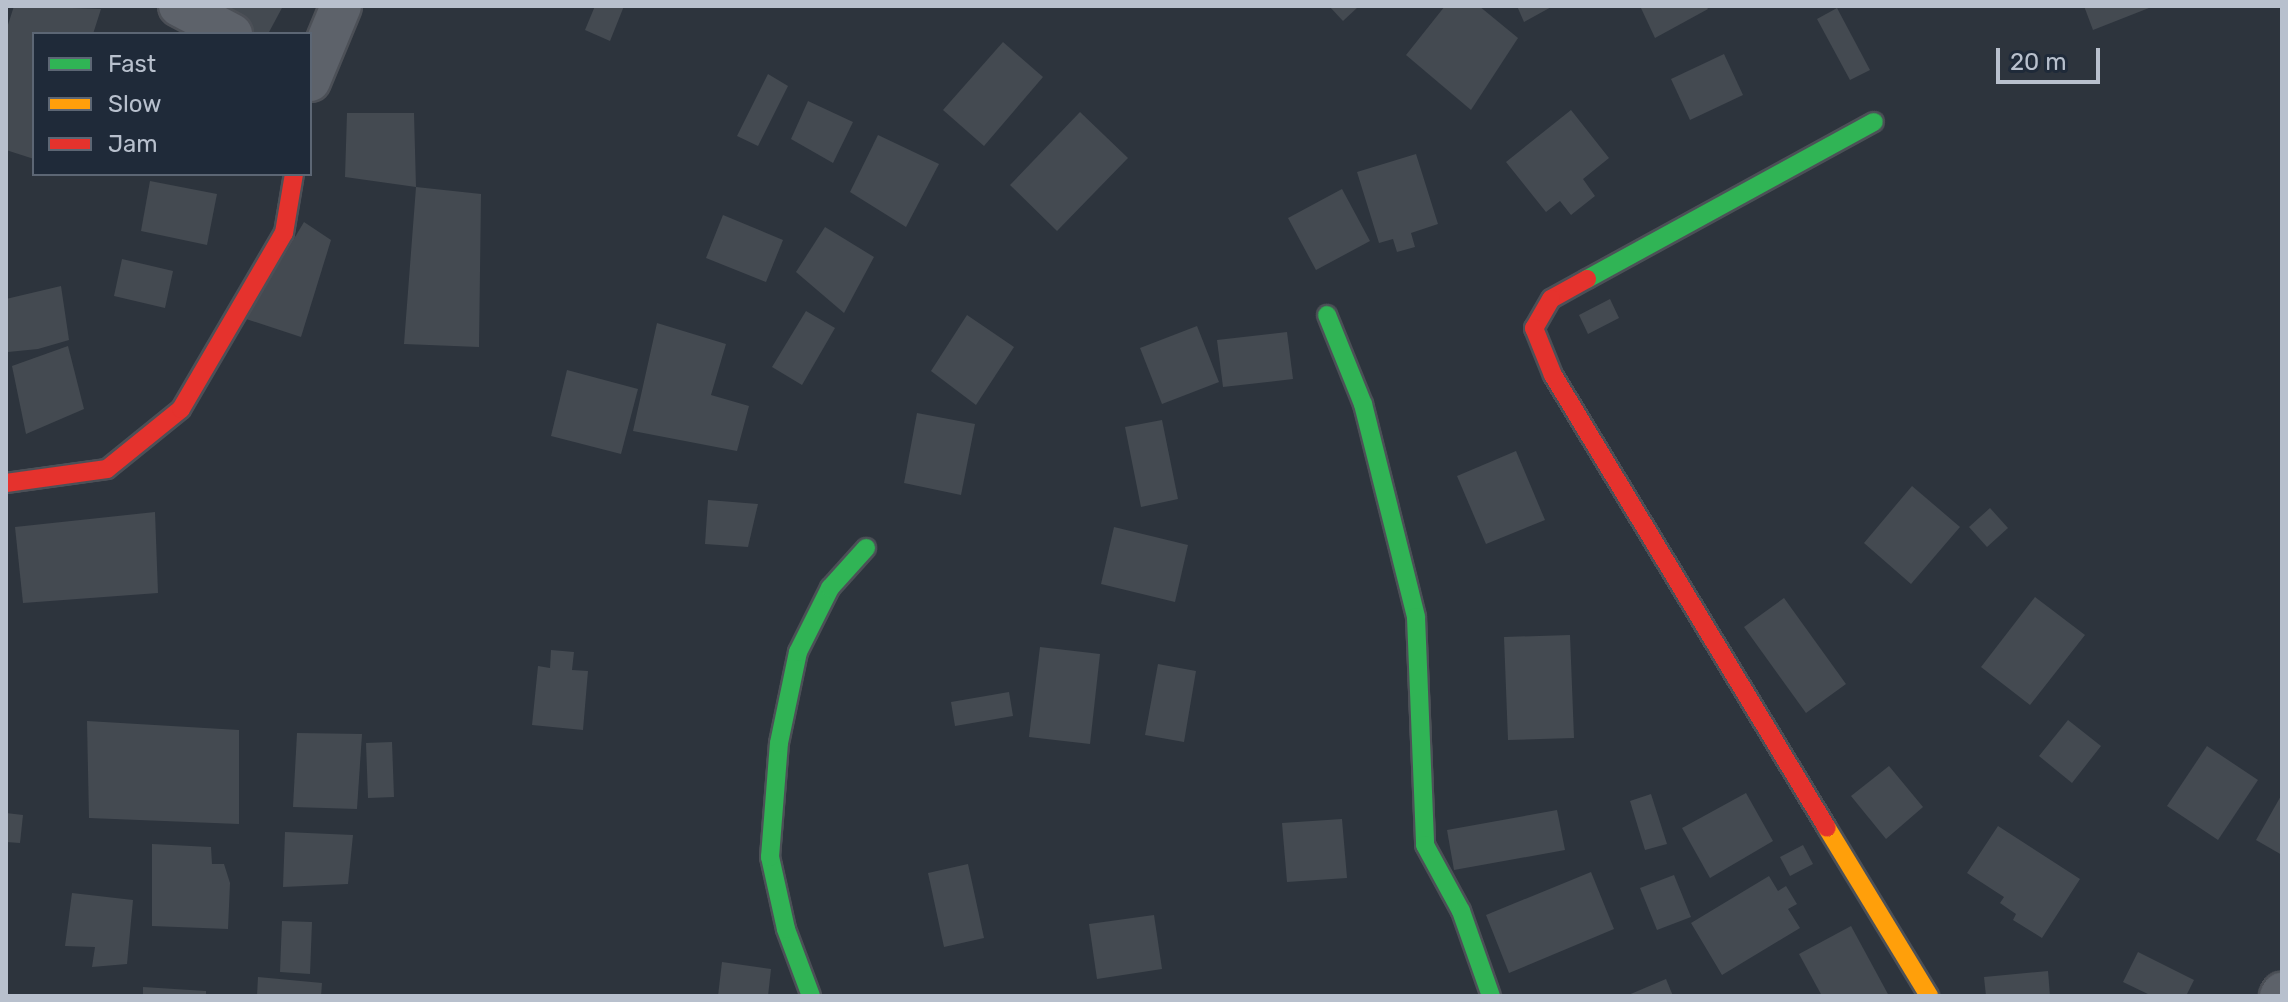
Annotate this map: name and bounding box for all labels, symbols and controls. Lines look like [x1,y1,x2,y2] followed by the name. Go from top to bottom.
[32,32,312,176] legend
[2000,32,2104,82] scale bar
[2010,48,2067,76] text: 20 m
[108,50,156,78] text: Fast
[108,90,161,118] text: Slow
[108,130,158,158] text: Jam

